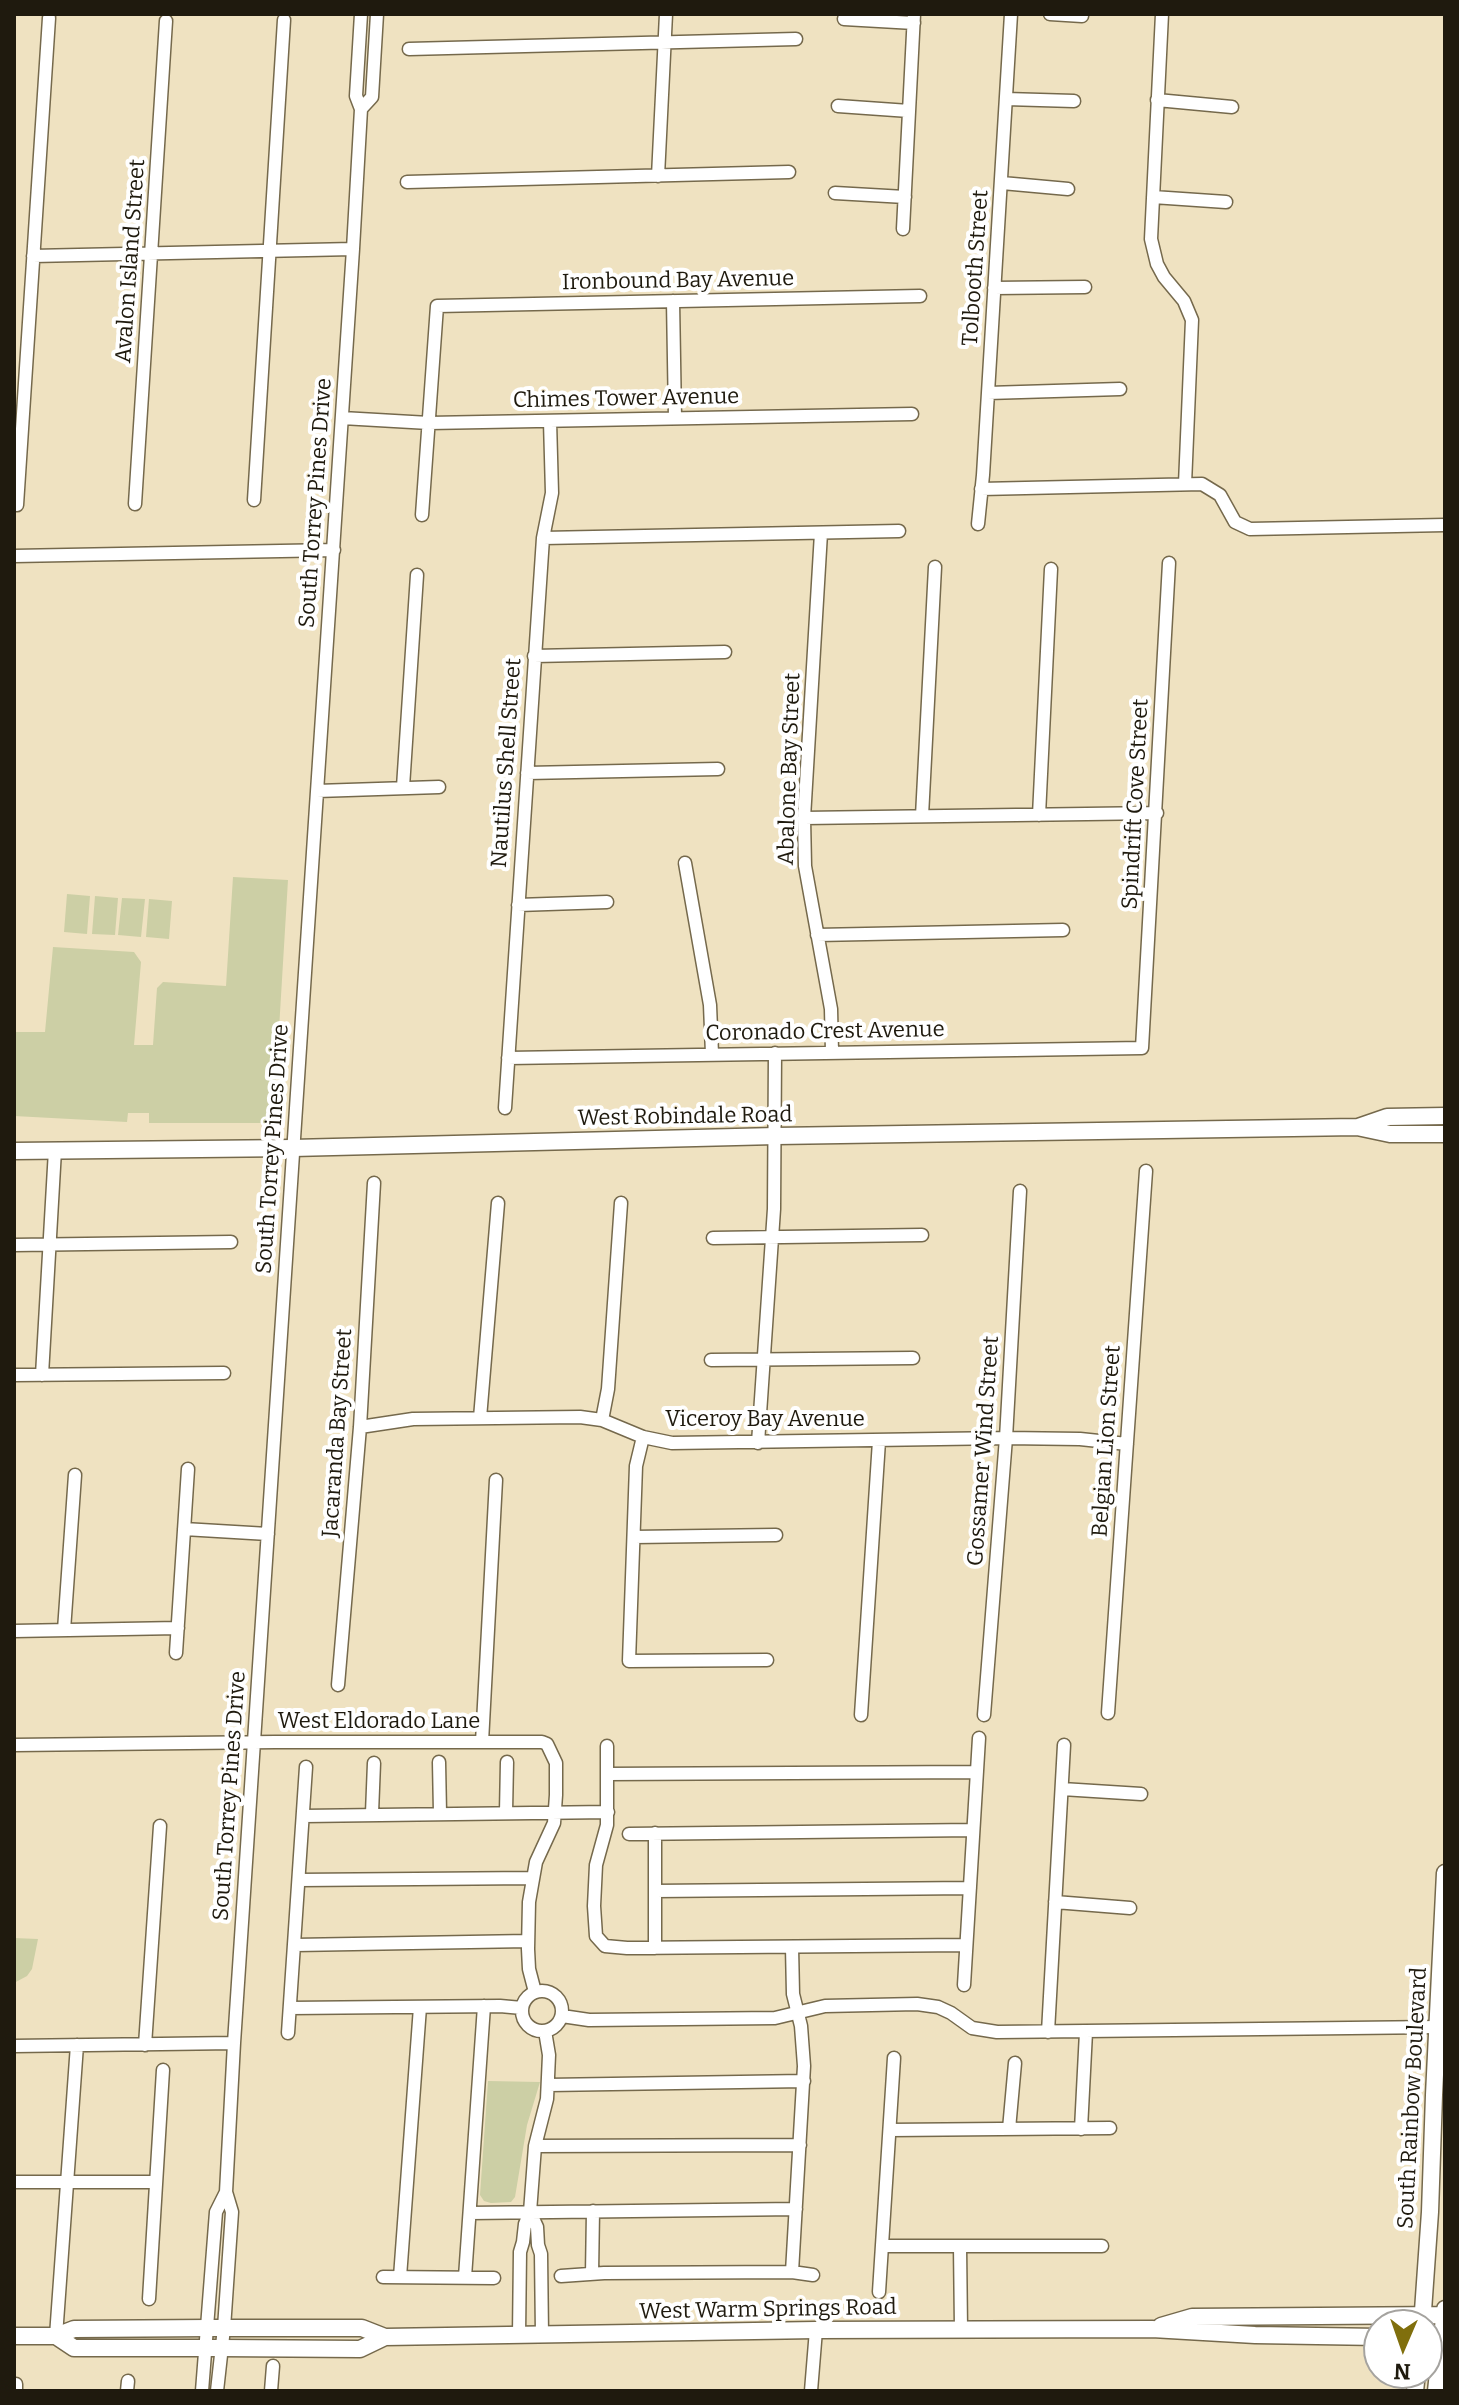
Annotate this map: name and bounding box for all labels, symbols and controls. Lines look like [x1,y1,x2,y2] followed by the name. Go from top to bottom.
[111,158,151,364] street label: Avalon Island Street
[957,189,995,347] street label: Tolbooth Street
[562,266,794,296] street label: Ironbound Bay Avenue
[294,377,338,629] street label: South Torrey Pines Drive
[513,384,739,414] street label: Chimes Tower Avenue
[486,657,528,869] street label: Nautilus Shell Street
[773,672,807,866] street label: Abalone Bay Street
[1117,698,1155,910] street label: Spindrift Cove Street
[705,1017,945,1047] street label: Coronado Crest Avenue
[251,1023,295,1275] street label: South Torrey Pines Drive
[577,1102,793,1132] street label: West Robindale Road
[318,1328,358,1538] street label: Jacaranda Bay Street
[963,1335,1005,1567] street label: Gossamer Wind Street
[1087,1344,1127,1538] street label: Belgian Lion Street
[665,1407,865,1433] street label: Viceroy Bay Avenue
[208,1670,252,1922] street label: South Torrey Pines Drive
[278,1709,480,1735] street label: West Eldorado Lane
[1393,1966,1433,2230] street label: South Rainbow Boulevard
[639,2295,897,2325] street label: West Warm Springs Road
[1363,2309,1443,2389] north arrow
[1393,2358,1411,2385] text: N

